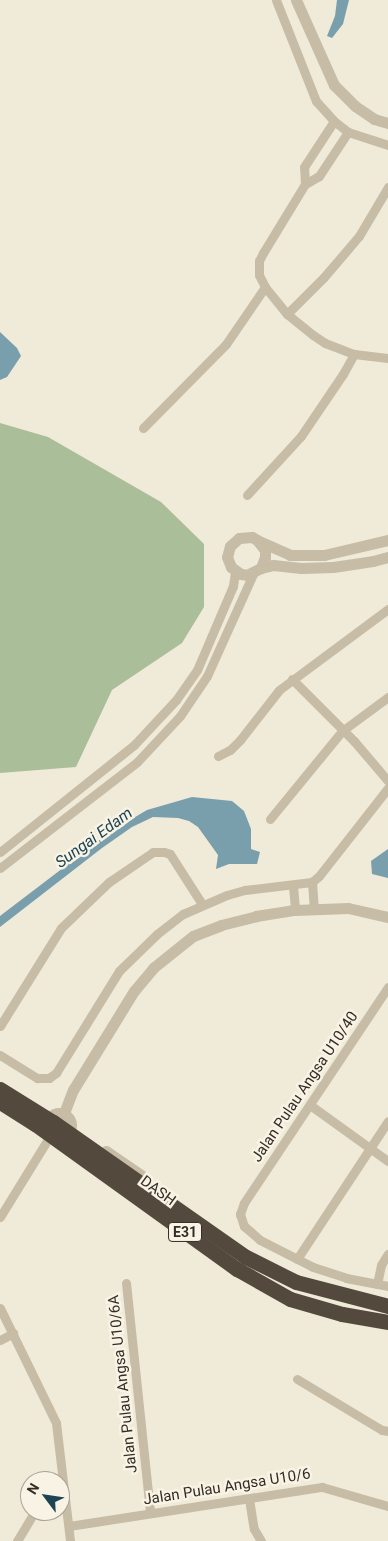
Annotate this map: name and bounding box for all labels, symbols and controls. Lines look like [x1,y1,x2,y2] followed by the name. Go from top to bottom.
[52,804,136,872] water label: Sungai Edam
[248,1008,362,1166] street label: Jalan Pulau Angsa U10/40
[137,1172,179,1210] street label: DASH
[168,1220,202,1244] road number: E31
[105,1294,141,1474] street label: Jalan Pulau Angsa U10/6A
[142,1465,312,1509] street label: Jalan Pulau Angsa U10/6
[20,1471,70,1521] north arrow
[24,1480,42,1497] text: N

